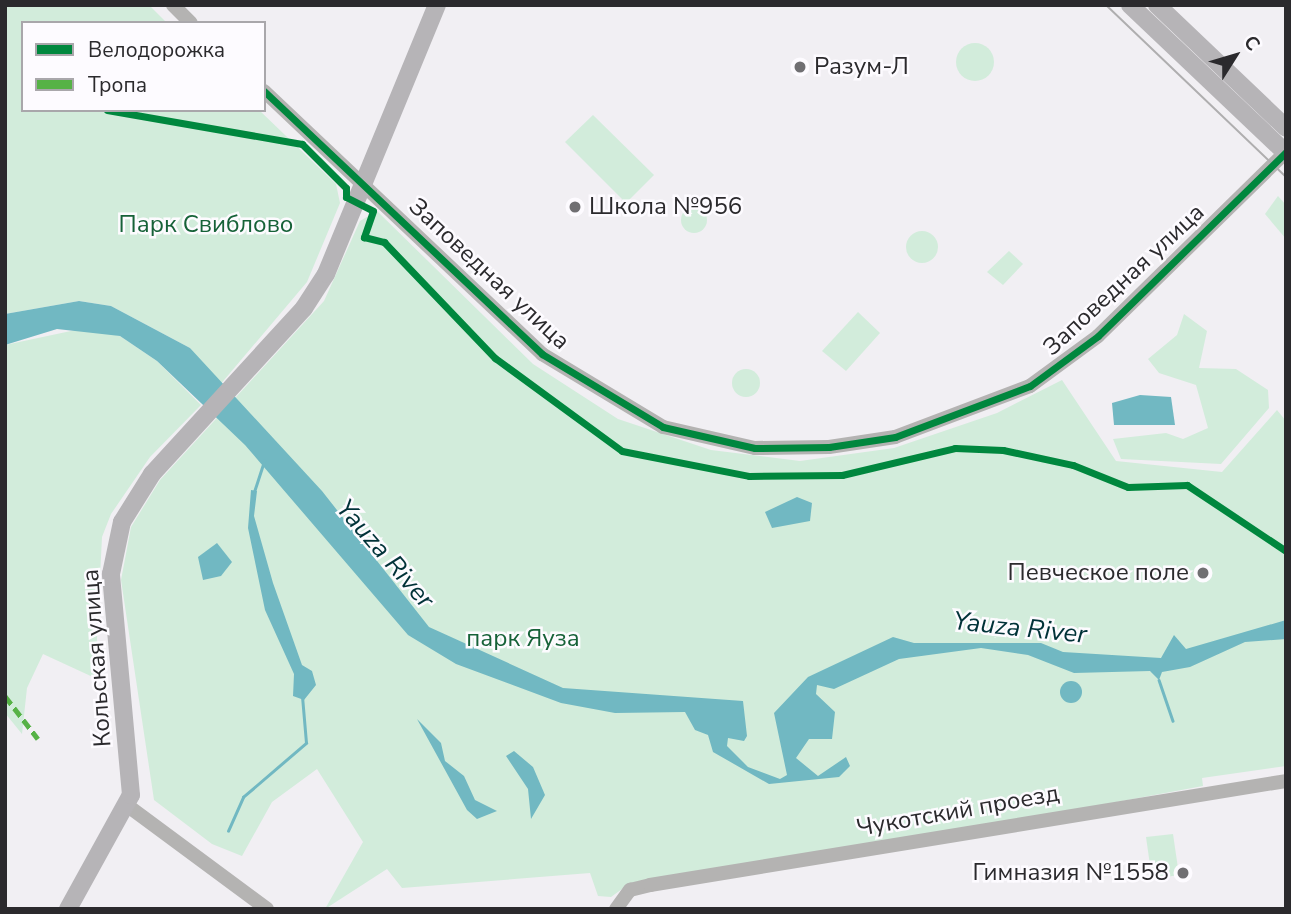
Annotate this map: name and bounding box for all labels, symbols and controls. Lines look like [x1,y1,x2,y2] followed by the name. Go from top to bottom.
[21,21,266,112] legend
[1200,21,1270,91] north arrow
[1238,30,1266,56] text: С
[88,36,225,64] text: Велодорожка
[814,53,909,81] place label: Разум-Л
[792,59,808,75] marker: Разум-Л
[88,71,147,99] text: Тропа
[403,192,575,356] street label: Заповедная улица
[589,193,742,221] place label: Школа №956
[1038,198,1210,362] street label: Заповедная улица
[567,199,583,215] marker: Школа №956
[119,211,293,239] park label: Парк Свиблово
[329,493,441,615] water label: Yauza River
[1008,559,1189,587] place label: Певческое поле
[1195,565,1211,581] marker: Певческое поле
[76,568,118,748] street label: Кольская улица
[952,605,1088,651] water label: Yauza River
[466,625,580,653] park label: парк Яуза
[855,779,1061,843] street label: Чукотский проезд
[973,859,1169,887] place label: Гимназия №1558
[1175,865,1191,881] marker: Гимназия №1558

